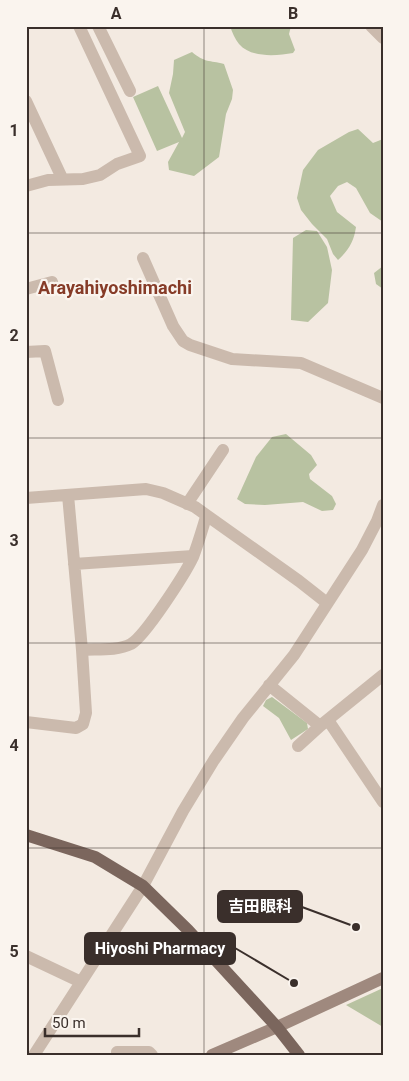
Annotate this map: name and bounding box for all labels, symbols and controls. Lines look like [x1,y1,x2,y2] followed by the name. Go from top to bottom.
[111,4,122,23] text: A
[288,4,298,23] text: B
[9,121,19,140] text: 1
[38,277,192,298] district label: Arayahiyoshimachi
[9,326,19,345] text: 2
[9,531,19,550] text: 3
[9,736,19,755] text: 4
[218,891,302,922] callout: 吉田眼科
[228,897,292,916] text: 吉田眼科
[85,933,235,964] callout: Hiyoshi Pharmacy
[95,939,226,958] text: Hiyoshi Pharmacy
[9,942,19,961] text: 5
[45,1006,139,1038] scale bar
[52,1014,86,1032] text: 50 m

